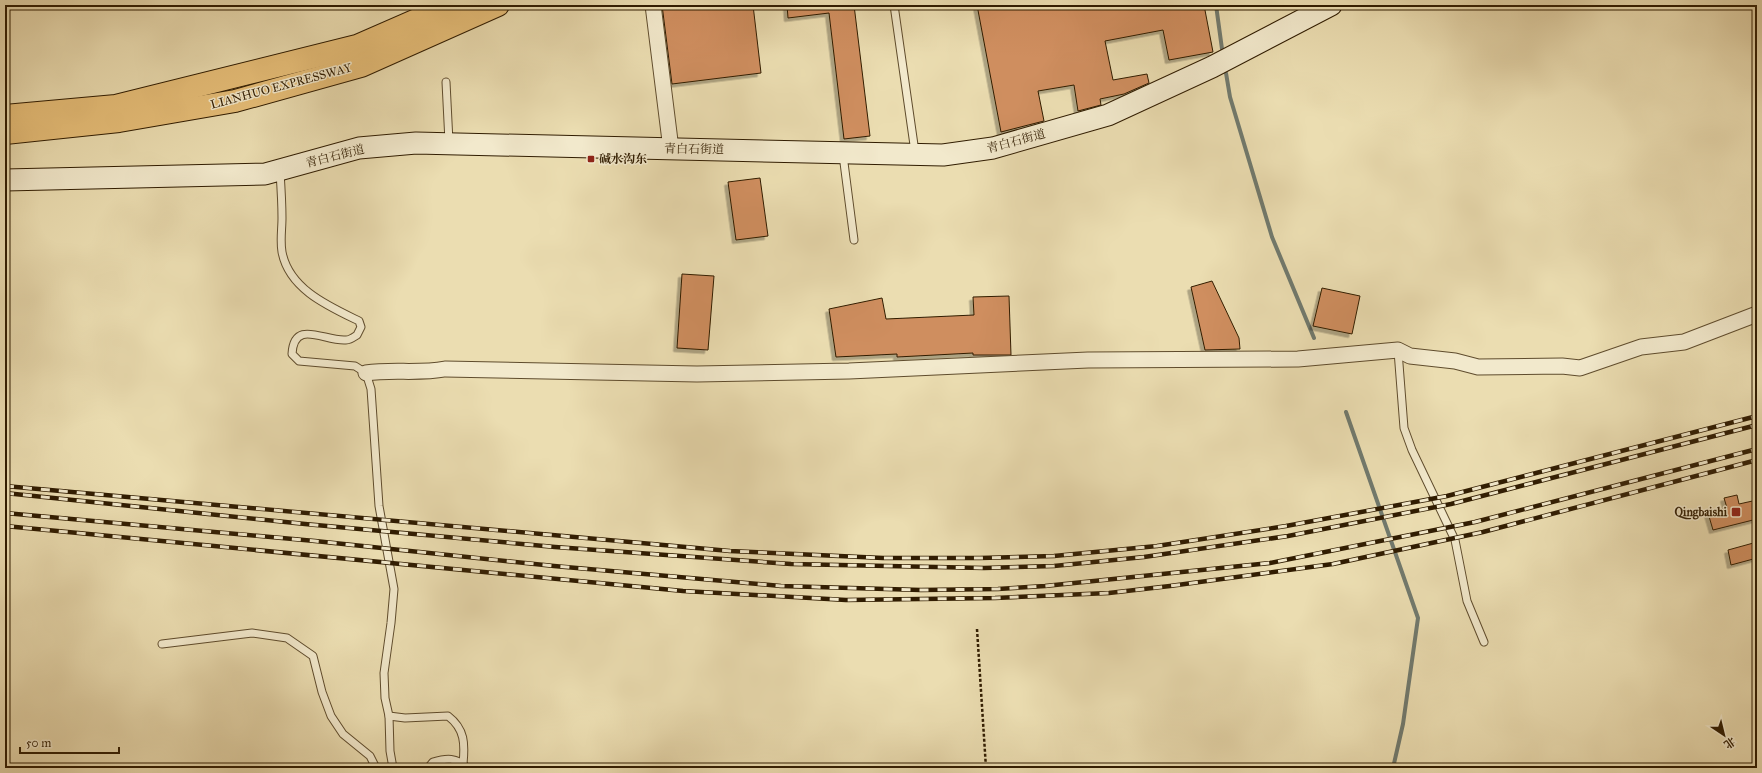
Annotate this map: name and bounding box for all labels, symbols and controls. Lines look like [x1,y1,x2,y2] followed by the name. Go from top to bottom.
[209,60,354,112] street label: LIANHUO EXPRESSWAY
[985,126,1047,156] street label: 青白石街道
[664,141,724,157] street label: 青白石街道
[304,142,366,170] street label: 青白石街道
[599,152,647,166] place label: 碱水沟东
[586,154,596,164] marker: 碱水沟东
[1675,505,1728,520] place label: Qingbaishi
[1730,506,1742,518] marker: Qingbaishi
[1704,715,1744,755] north arrow
[20,729,119,755] scale bar
[1721,734,1738,751] text: 北
[26,736,51,750] text: 50 m

